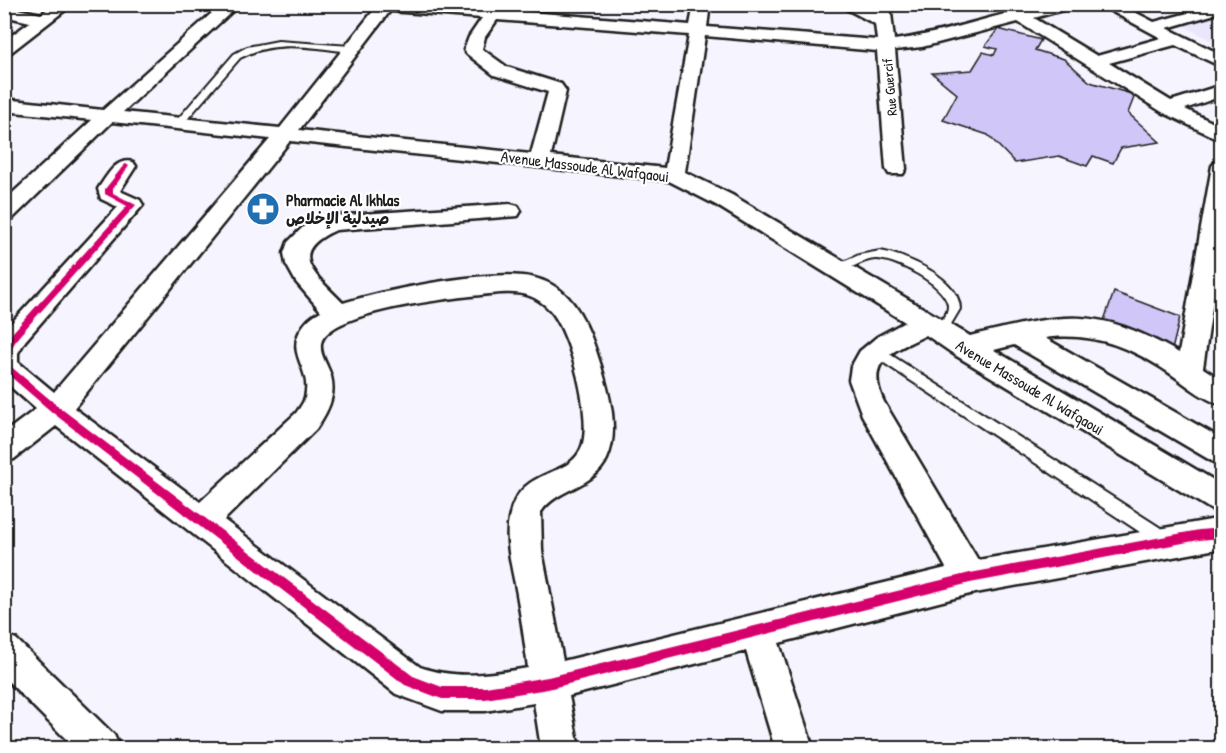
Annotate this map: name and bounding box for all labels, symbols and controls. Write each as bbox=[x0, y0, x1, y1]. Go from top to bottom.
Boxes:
street label: Rue Guercif bbox=[877, 57, 901, 117]
street label: Avenue Massoude Al Wafqaoui bbox=[500, 145, 670, 187]
place label: Pharmacie Al Ikhlas صيدلية الإخلاص bbox=[286, 189, 400, 229]
pharmacy icon: Pharmacie Al Ikhlas صيدلية الإخلاص bbox=[245, 191, 281, 227]
street label: Avenue Massoude Al Wafqaoui bbox=[952, 334, 1108, 440]

